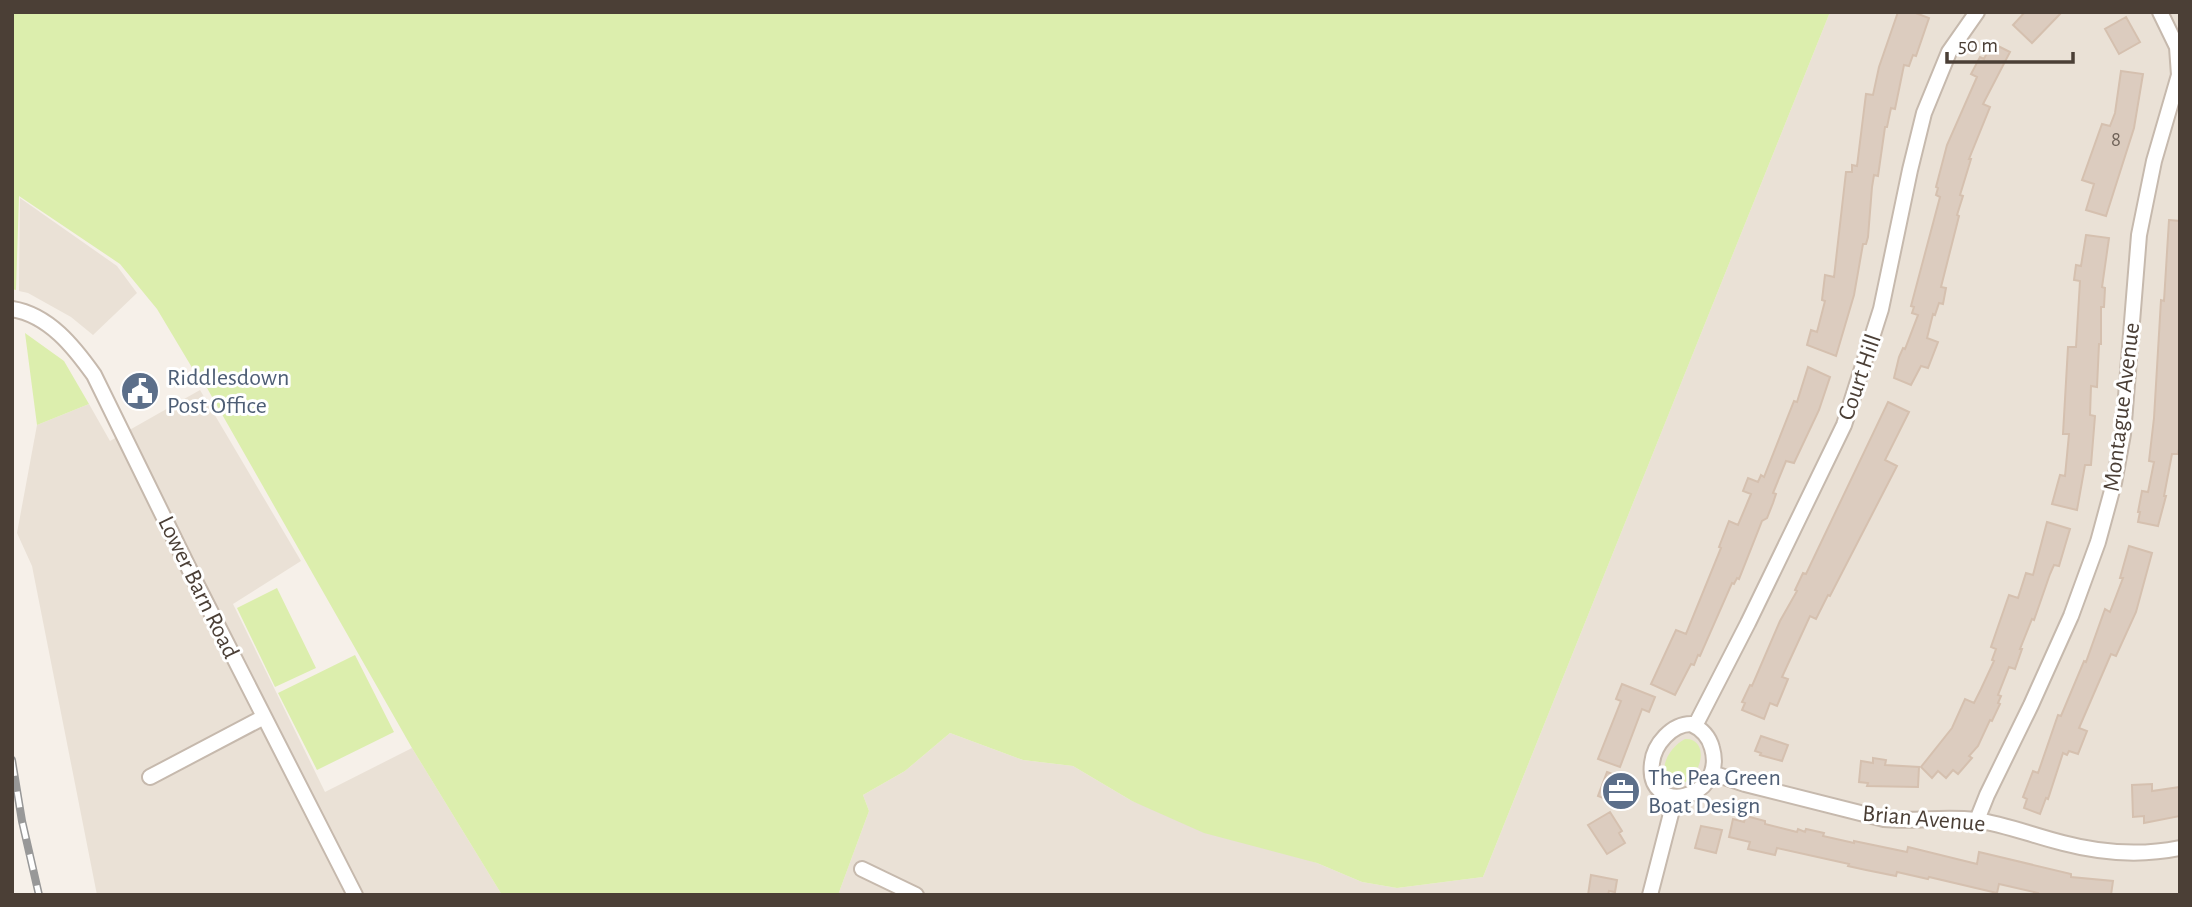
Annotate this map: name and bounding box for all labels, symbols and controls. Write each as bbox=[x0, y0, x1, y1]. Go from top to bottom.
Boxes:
scale bar bbox=[1947, 21, 2073, 65]
text: 50 m bbox=[1958, 35, 1998, 56]
house number: 8 bbox=[2111, 129, 2121, 150]
street label: Montague Avenue bbox=[2100, 321, 2144, 493]
street label: Court Hill bbox=[1834, 331, 1886, 423]
place label: Riddlesdown Post Office bbox=[167, 366, 289, 418]
public building icon: Riddlesdown Post Office bbox=[119, 370, 161, 412]
street label: Lower Barn Road bbox=[153, 512, 243, 662]
place label: The Pea Green Boat Design bbox=[1648, 766, 1781, 818]
office icon: The Pea Green Boat Design bbox=[1600, 770, 1642, 812]
street label: Brian Avenue bbox=[1861, 802, 1986, 836]

